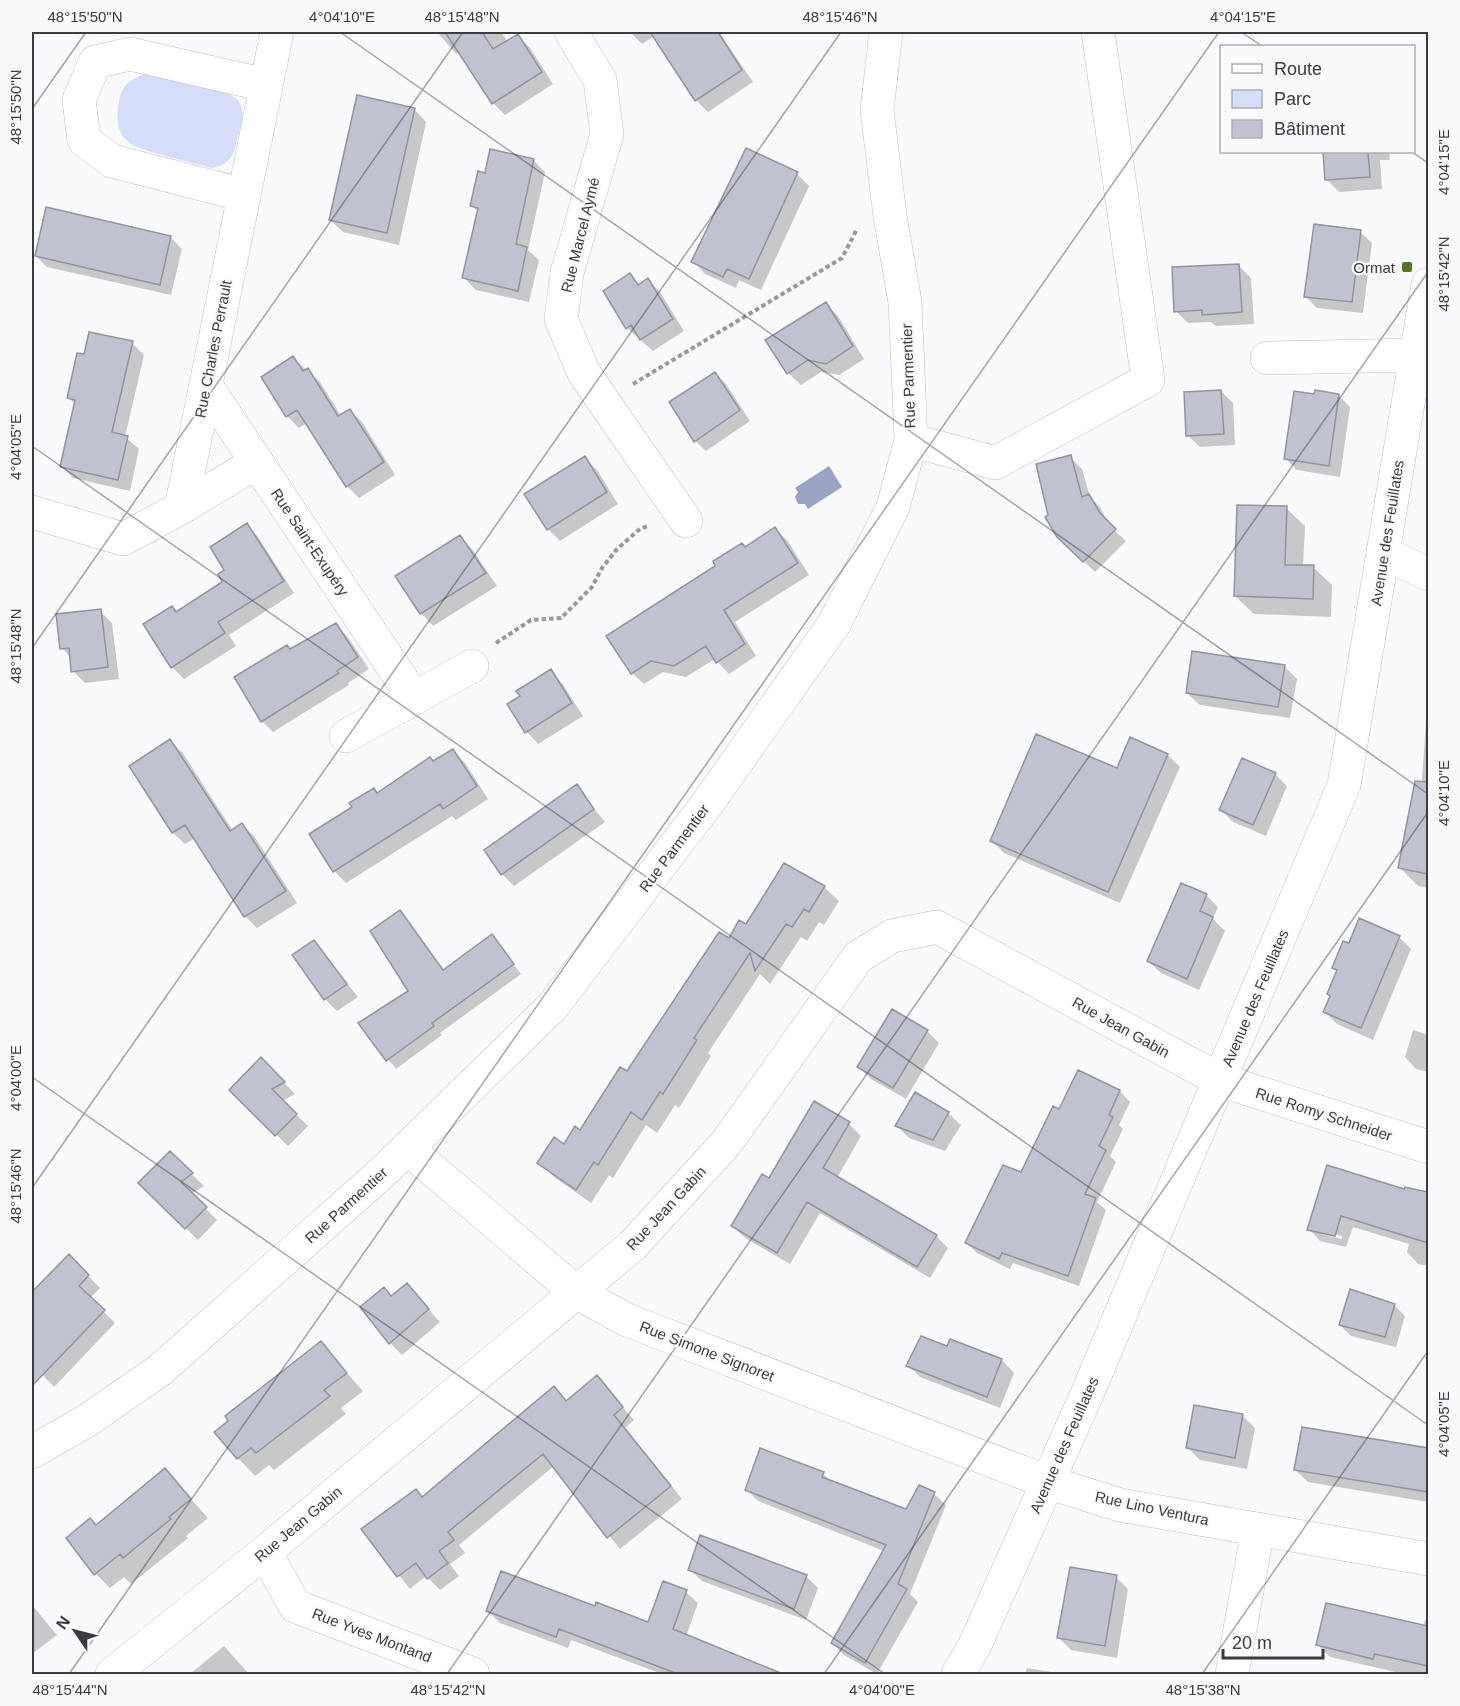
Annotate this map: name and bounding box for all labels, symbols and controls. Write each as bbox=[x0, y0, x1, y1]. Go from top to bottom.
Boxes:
text: 48°15'50"N bbox=[47, 8, 123, 25]
text: 4°04'10"E bbox=[309, 8, 375, 25]
text: 48°15'48"N bbox=[424, 8, 500, 25]
text: 48°15'46"N bbox=[802, 8, 878, 25]
text: 4°04'15"E bbox=[1210, 8, 1276, 25]
legend bbox=[1220, 45, 1415, 153]
text: Route bbox=[1274, 59, 1322, 79]
text: 48°15'50"N bbox=[7, 69, 24, 145]
text: Parc bbox=[1274, 89, 1311, 109]
text: Bâtiment bbox=[1274, 119, 1345, 139]
text: 4°04'15"E bbox=[1435, 129, 1452, 195]
street label: Rue Marcel Aymé bbox=[557, 176, 603, 294]
text: 48°15'42"N bbox=[1435, 236, 1452, 312]
place label: Ormat bbox=[1353, 259, 1396, 276]
marker: Ormat bbox=[1400, 260, 1414, 274]
street label: Rue Charles Perrault bbox=[191, 278, 235, 419]
street label: Rue Parmentier bbox=[898, 323, 918, 429]
text: 4°04'05"E bbox=[7, 414, 24, 480]
street label: Avenue des Feuillates bbox=[1367, 459, 1407, 607]
street label: Rue Saint-Exupéry bbox=[268, 485, 353, 599]
text: 48°15'48"N bbox=[7, 608, 24, 684]
text: 4°04'10"E bbox=[1435, 760, 1452, 826]
street label: Rue Parmentier bbox=[636, 801, 712, 895]
street label: Avenue des Feuillates bbox=[1218, 927, 1292, 1069]
street label: Rue Jean Gabin bbox=[1069, 993, 1173, 1061]
text: 4°04'00"E bbox=[7, 1045, 24, 1111]
street label: Rue Romy Schneider bbox=[1254, 1084, 1394, 1144]
text: 48°15'46"N bbox=[7, 1148, 24, 1224]
street label: Rue Jean Gabin bbox=[623, 1163, 709, 1253]
street label: Rue Parmentier bbox=[301, 1164, 391, 1246]
street label: Rue Simone Signoret bbox=[637, 1318, 777, 1385]
street label: Avenue des Feuillates bbox=[1026, 1374, 1102, 1516]
text: 4°04'05"E bbox=[1435, 1391, 1452, 1457]
street label: Rue Jean Gabin bbox=[251, 1483, 345, 1565]
street label: Rue Lino Ventura bbox=[1094, 1488, 1211, 1529]
north arrow bbox=[45, 1601, 105, 1661]
street label: Rue Yves Montand bbox=[310, 1604, 434, 1666]
text: N bbox=[53, 1613, 73, 1632]
scale bar bbox=[1223, 1622, 1324, 1660]
text: 20 m bbox=[1232, 1633, 1272, 1653]
text: 48°15'44"N bbox=[32, 1681, 108, 1698]
text: 48°15'42"N bbox=[410, 1681, 486, 1698]
text: 4°04'00"E bbox=[849, 1681, 915, 1698]
text: 48°15'38"N bbox=[1165, 1681, 1241, 1698]

